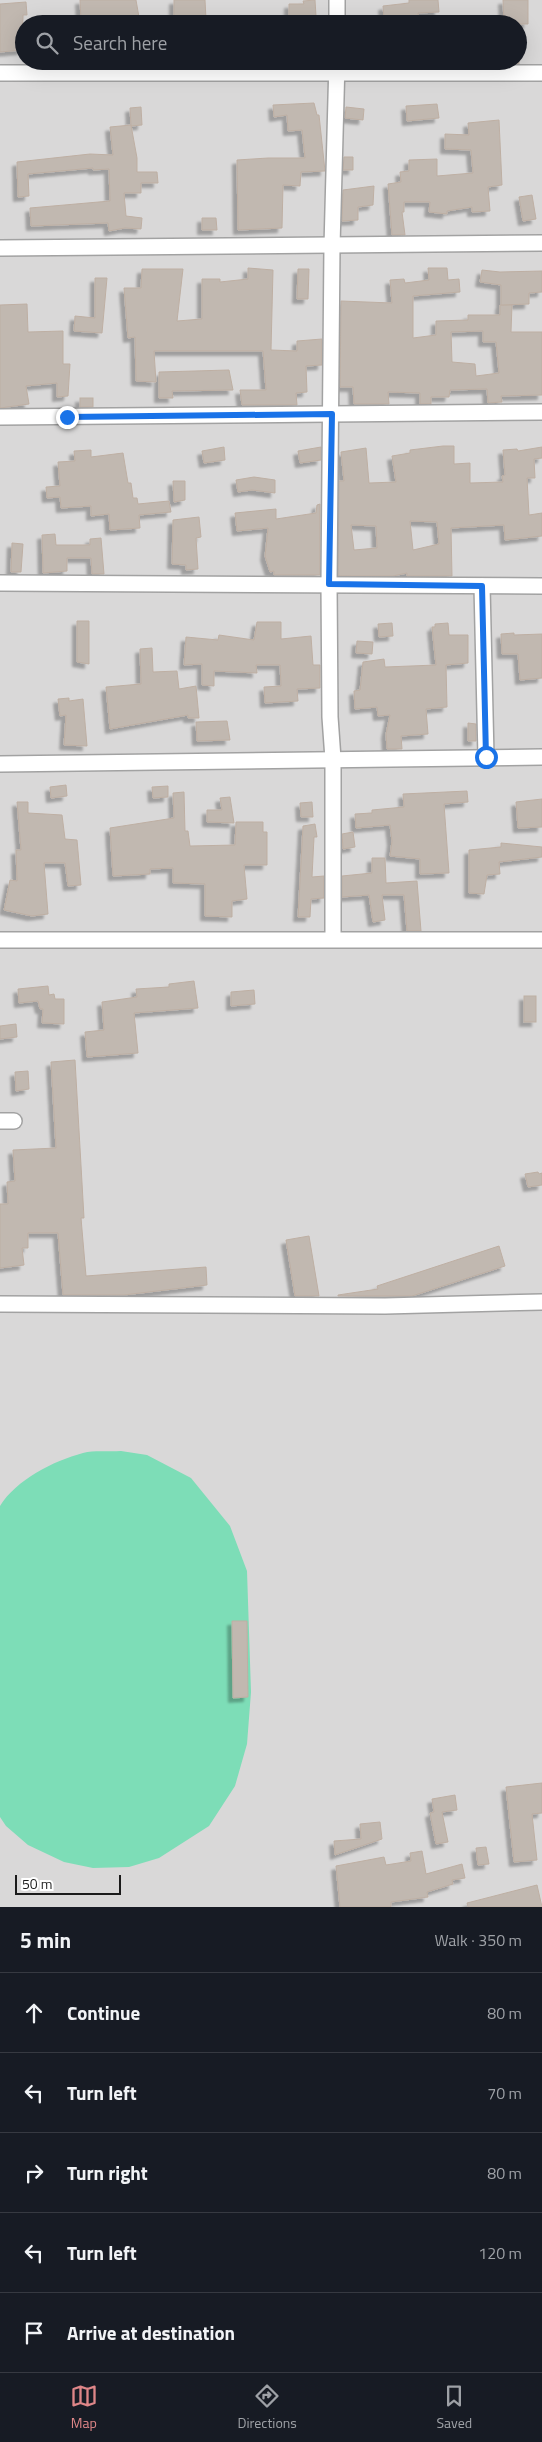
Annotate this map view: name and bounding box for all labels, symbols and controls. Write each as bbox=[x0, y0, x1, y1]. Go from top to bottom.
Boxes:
search box bbox=[15, 15, 527, 70]
text: Search here bbox=[73, 28, 167, 57]
icon: search bbox=[33, 29, 61, 57]
route end bbox=[56, 406, 79, 429]
route start bbox=[475, 746, 498, 769]
scale bar bbox=[15, 1872, 121, 1895]
text: 50 m bbox=[22, 1873, 52, 1894]
text: 5 min bbox=[20, 1924, 71, 1956]
text: Walk · 350 m bbox=[434, 1928, 522, 1952]
text: Continue bbox=[67, 1998, 140, 2027]
icon: ahead bbox=[20, 1999, 48, 2027]
text: 80 m bbox=[487, 2001, 522, 2025]
text: Turn left bbox=[67, 2078, 137, 2107]
icon: left bbox=[20, 2079, 48, 2107]
text: 70 m bbox=[487, 2081, 522, 2105]
text: Turn right bbox=[67, 2158, 148, 2187]
icon: right bbox=[20, 2159, 48, 2187]
text: 80 m bbox=[487, 2161, 522, 2185]
text: Turn left bbox=[67, 2238, 137, 2267]
icon: left bbox=[20, 2239, 48, 2267]
text: 120 m bbox=[478, 2241, 522, 2265]
text: Arrive at destination bbox=[67, 2318, 235, 2347]
icon: arrive bbox=[20, 2319, 48, 2347]
tab: Map bbox=[70, 2382, 98, 2433]
tab: Directions bbox=[237, 2382, 297, 2433]
tab: Saved bbox=[437, 2382, 472, 2433]

